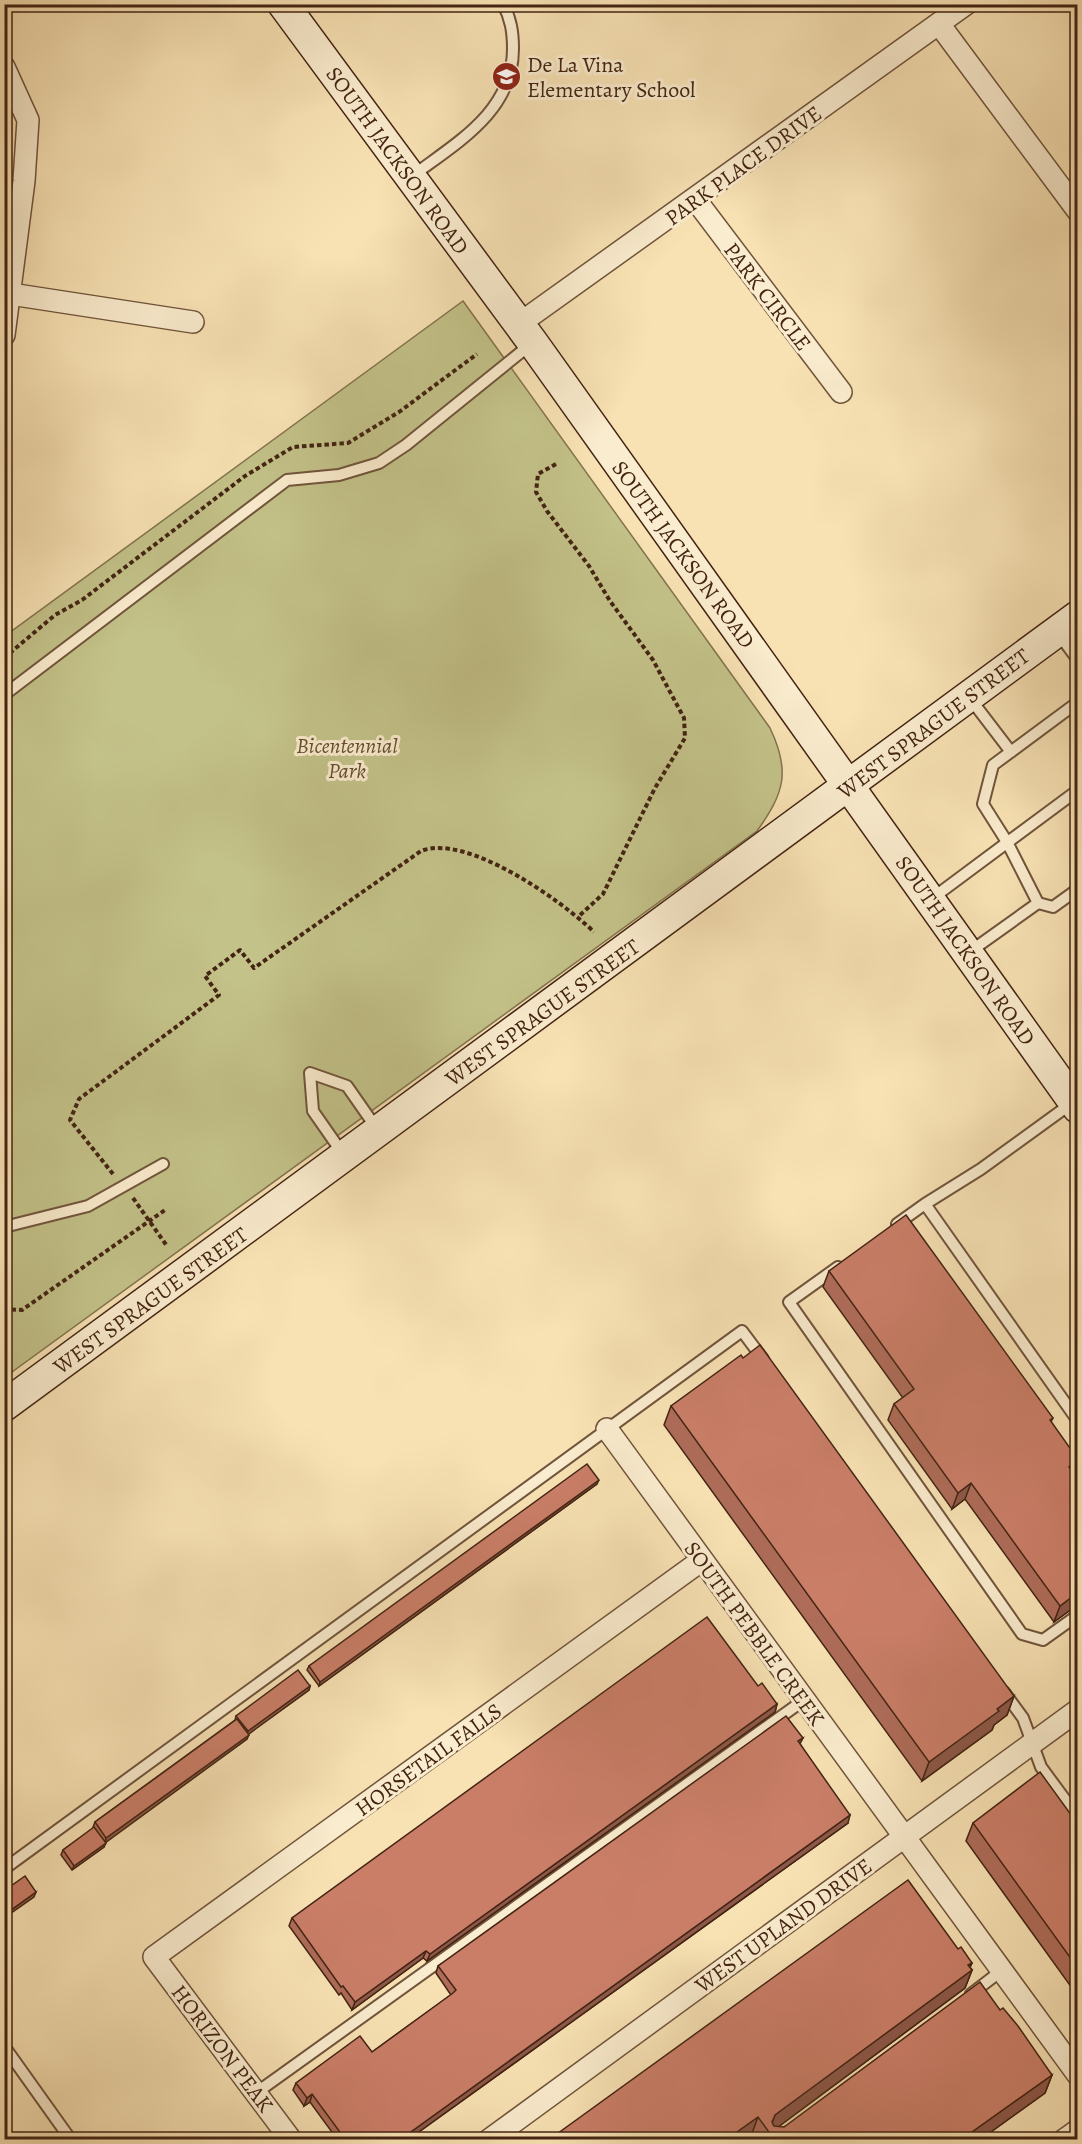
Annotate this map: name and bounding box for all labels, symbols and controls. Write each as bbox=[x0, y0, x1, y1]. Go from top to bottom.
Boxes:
place label: De La Vina Elementary School bbox=[527, 50, 695, 105]
street label: SOUTH JACKSON ROAD bbox=[319, 61, 476, 261]
school or university icon: De La Vina Elementary School bbox=[490, 61, 522, 93]
street label: PARK PLACE DRIVE bbox=[659, 99, 828, 233]
street label: PARK CIRCLE bbox=[717, 236, 818, 357]
street label: SOUTH JACKSON ROAD bbox=[605, 455, 762, 655]
street label: WEST SPRAGUE STREET bbox=[831, 642, 1036, 807]
park label: Bicentennial Park bbox=[296, 731, 398, 786]
street label: SOUTH JACKSON ROAD bbox=[888, 850, 1042, 1052]
street label: WEST SPRAGUE STREET bbox=[438, 932, 646, 1094]
street label: WEST SPRAGUE STREET bbox=[46, 1220, 254, 1382]
street label: SOUTH PEBBLE CREEK bbox=[677, 1535, 831, 1732]
street label: HORSETAIL FALLS bbox=[349, 1696, 508, 1823]
street label: WEST UPLAND DRIVE bbox=[688, 1851, 878, 2001]
street label: HORIZON PEAK bbox=[164, 1979, 280, 2119]

